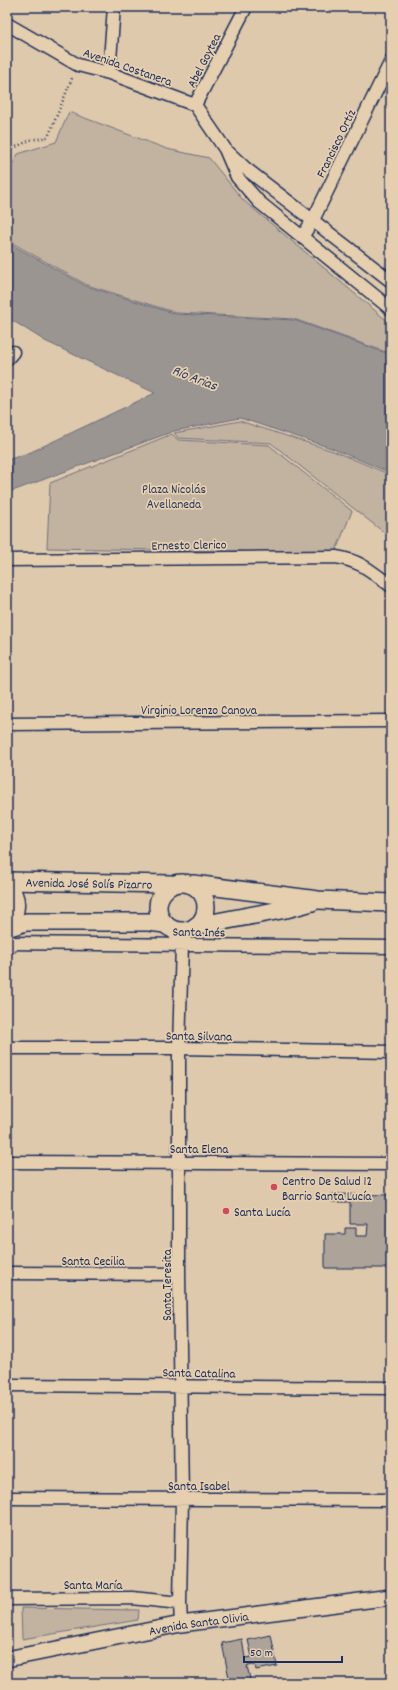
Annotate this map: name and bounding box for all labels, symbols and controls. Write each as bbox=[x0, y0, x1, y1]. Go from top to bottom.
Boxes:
street label: Abel Goytea bbox=[183, 30, 227, 92]
street label: Avenida Costanera bbox=[80, 44, 175, 93]
street label: Francisco Ortíz bbox=[312, 107, 362, 182]
water label: Río Arias bbox=[169, 361, 221, 397]
park label: Plaza Nicolás Avellaneda bbox=[142, 481, 206, 515]
street label: Ernesto Clerico bbox=[151, 536, 227, 557]
street label: Virginio Lorenzo Canova bbox=[141, 702, 258, 721]
street label: Avenida José Solís Pizarro bbox=[25, 874, 153, 896]
street label: Santa Inés bbox=[172, 924, 226, 943]
street label: Santa Silvana bbox=[166, 1027, 233, 1048]
street label: Santa Elena bbox=[170, 1141, 229, 1160]
place label: Centro De Salud 12 Barrio Santa Lucía bbox=[282, 1173, 372, 1207]
marker: Centro De Salud 12 Barrio Santa Lucía bbox=[269, 1182, 279, 1192]
place label: Santa Lucía bbox=[234, 1204, 291, 1223]
marker: Santa Lucía bbox=[221, 1206, 231, 1216]
street label: Santa Teresita bbox=[159, 1248, 178, 1321]
street label: Santa Cecilia bbox=[61, 1253, 125, 1272]
street label: Santa Catalina bbox=[162, 1364, 236, 1385]
street label: Santa Isabel bbox=[168, 1478, 230, 1497]
street label: Santa María bbox=[64, 1577, 123, 1596]
street label: Avenida Santa Olivia bbox=[148, 1608, 251, 1642]
scale bar bbox=[244, 1638, 342, 1664]
text: 50 m bbox=[250, 1645, 273, 1662]

